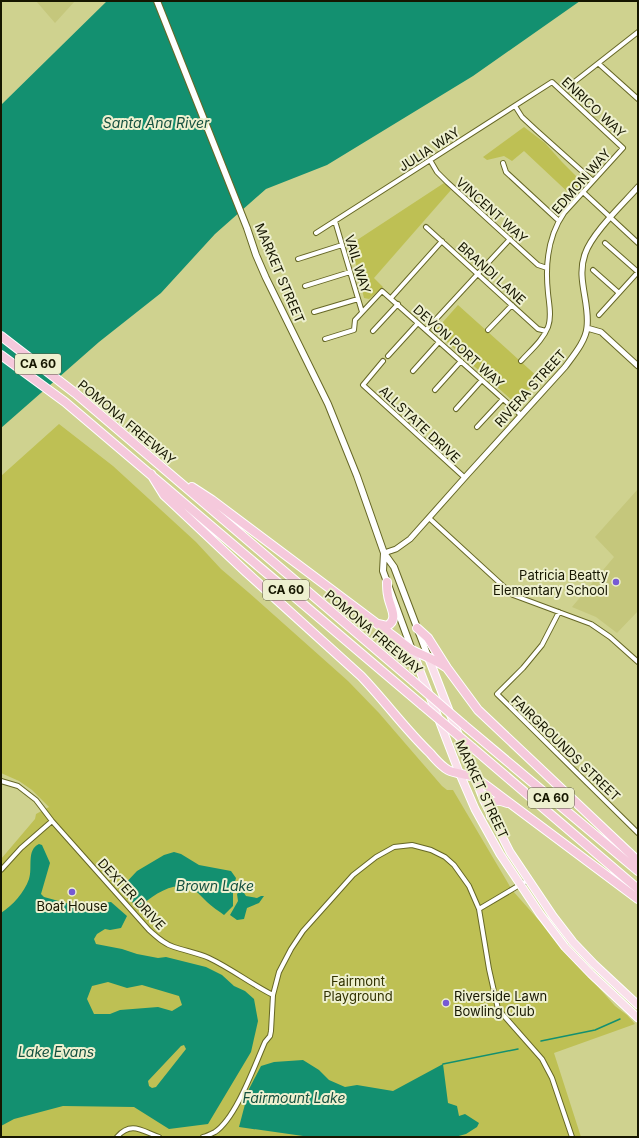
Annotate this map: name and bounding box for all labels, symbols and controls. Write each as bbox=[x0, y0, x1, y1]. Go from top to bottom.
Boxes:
street label: ENRICO WAY bbox=[559, 73, 629, 141]
water label: Santa Ana River bbox=[103, 114, 210, 131]
street label: JULIA WAY bbox=[396, 123, 463, 175]
street label: EDMON WAY bbox=[548, 145, 614, 217]
street label: VINCENT WAY bbox=[453, 174, 531, 246]
street label: MARKET STREET bbox=[252, 221, 308, 325]
street label: VAIL WAY bbox=[342, 233, 375, 295]
street label: BRANDI LANE bbox=[455, 238, 529, 308]
street label: DEVON PORT WAY bbox=[410, 301, 508, 391]
street label: RIVERA STREET bbox=[491, 346, 569, 430]
road number: CA 60 bbox=[15, 354, 61, 374]
street label: POMONA FREEWAY bbox=[75, 376, 179, 468]
street label: ALLSTATE DRIVE bbox=[376, 382, 464, 466]
place label: Patricia Beatty Elementary School bbox=[493, 567, 608, 598]
marker: Patricia Beatty Elementary School bbox=[611, 577, 621, 587]
road number: CA 60 bbox=[263, 580, 309, 600]
street label: POMONA FREEWAY bbox=[322, 586, 426, 678]
street label: FAIRGROUNDS STREET bbox=[508, 692, 624, 804]
street label: MARKET STREET bbox=[452, 737, 512, 841]
road number: CA 60 bbox=[528, 788, 574, 808]
street label: DEXTER DRIVE bbox=[95, 855, 169, 933]
water label: Brown Lake bbox=[176, 877, 254, 894]
marker: Boat House bbox=[67, 887, 77, 897]
place label: Boat House bbox=[36, 898, 108, 914]
park label: Fairmont Playground bbox=[323, 973, 393, 1004]
place label: Riverside Lawn Bowling Club bbox=[454, 988, 547, 1019]
marker: Riverside Lawn Bowling Club bbox=[441, 998, 451, 1008]
water label: Lake Evans bbox=[18, 1043, 94, 1060]
water label: Fairmount Lake bbox=[243, 1089, 345, 1106]

